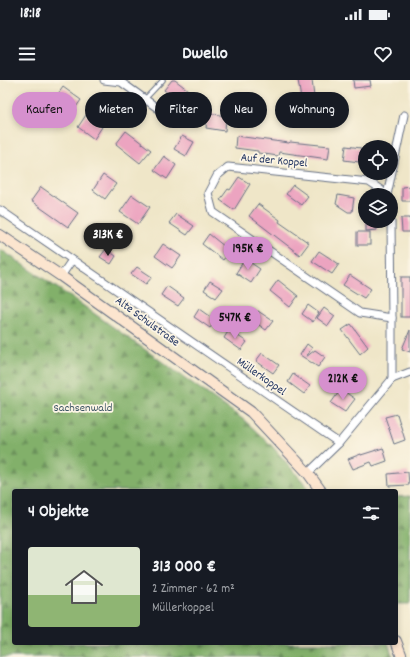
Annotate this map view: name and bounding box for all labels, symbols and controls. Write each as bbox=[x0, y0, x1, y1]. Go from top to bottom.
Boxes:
text: 18:18 bbox=[20, 3, 41, 25]
text: Dwello bbox=[182, 42, 228, 67]
icon: menu bbox=[16, 43, 38, 65]
icon: heart bbox=[372, 43, 394, 65]
chip: Kaufen bbox=[12, 92, 77, 128]
chip: Mieten bbox=[85, 92, 147, 128]
chip: Filter bbox=[155, 92, 212, 128]
chip: Neu bbox=[220, 92, 267, 128]
chip: Wohnung bbox=[275, 92, 349, 128]
map controls bbox=[358, 140, 398, 228]
button: locate bbox=[358, 140, 398, 180]
street label: Auf der Koppel bbox=[240, 150, 308, 172]
button: layers bbox=[358, 188, 398, 228]
pin: 313K € bbox=[75, 223, 141, 257]
text: 313K € bbox=[93, 226, 123, 245]
pin: 195K € bbox=[215, 237, 281, 271]
text: 195K € bbox=[232, 240, 264, 259]
street label: Alte Schulstraße bbox=[111, 293, 183, 351]
pin: 547K € bbox=[202, 306, 268, 340]
text: 547K € bbox=[219, 309, 251, 328]
street label: Müllerkoppel bbox=[233, 354, 289, 400]
pin: 212K € bbox=[310, 367, 376, 401]
text: 212K € bbox=[328, 370, 358, 389]
park label: Sachsenwald bbox=[54, 400, 112, 417]
text: 4 Objekte bbox=[28, 501, 89, 525]
icon: filters bbox=[360, 502, 382, 524]
text: 313 000 € bbox=[152, 556, 216, 580]
icon: home bbox=[60, 563, 108, 611]
text: 2 Zimmer · 62 m² bbox=[152, 580, 235, 599]
text: Müllerkoppel bbox=[152, 599, 214, 618]

